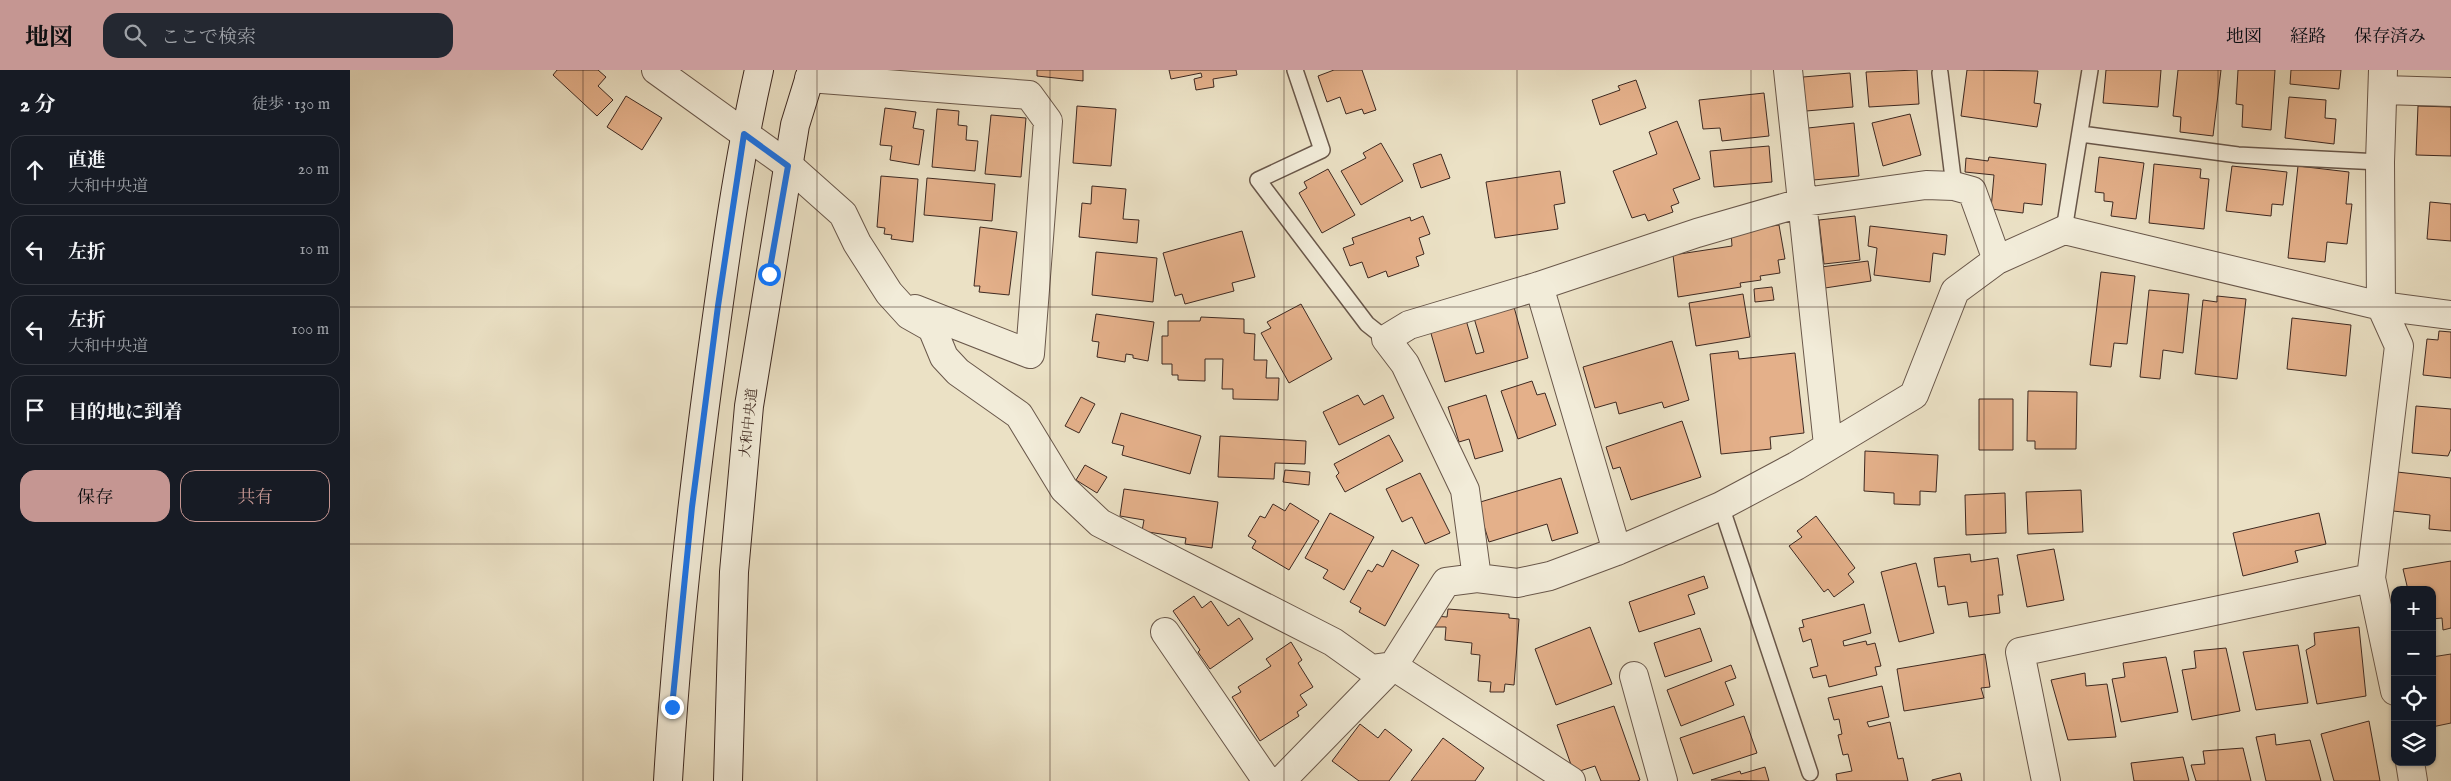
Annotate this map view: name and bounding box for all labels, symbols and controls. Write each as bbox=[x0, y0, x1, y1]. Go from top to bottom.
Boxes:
search box bbox=[103, 13, 453, 58]
icon: search bbox=[121, 21, 149, 49]
text: 地図 bbox=[25, 23, 73, 54]
text: ここで検索 bbox=[161, 26, 256, 50]
text: 地図 bbox=[2226, 26, 2262, 49]
text: 経路 bbox=[2290, 26, 2326, 49]
text: 保存済み bbox=[2354, 26, 2426, 49]
text: 2 分 bbox=[20, 92, 55, 119]
text: 徒歩 · 130 m bbox=[252, 95, 330, 115]
text: 直進 bbox=[68, 149, 106, 173]
icon: ahead bbox=[21, 156, 49, 184]
text: 20 m bbox=[298, 160, 329, 180]
text: 大和中央道 bbox=[68, 177, 148, 197]
icon: left bbox=[21, 236, 49, 264]
text: 10 m bbox=[299, 240, 329, 260]
text: 左折 bbox=[68, 241, 106, 265]
route start bbox=[758, 263, 781, 286]
text: 左折 bbox=[68, 309, 106, 333]
icon: left bbox=[21, 316, 49, 344]
text: 100 m bbox=[292, 320, 329, 340]
text: 大和中央道 bbox=[68, 337, 148, 357]
street label: 大和中央道 bbox=[736, 387, 762, 459]
icon: arrive bbox=[21, 396, 49, 424]
text: 目的地に到着 bbox=[68, 401, 182, 425]
button: 保存 bbox=[20, 470, 170, 522]
button: 共有 bbox=[180, 470, 330, 522]
map controls bbox=[2391, 586, 2436, 766]
button: + bbox=[2391, 586, 2436, 631]
button: − bbox=[2391, 631, 2436, 676]
button: locate bbox=[2391, 676, 2436, 721]
route end bbox=[661, 696, 684, 719]
button: layers bbox=[2391, 721, 2436, 766]

